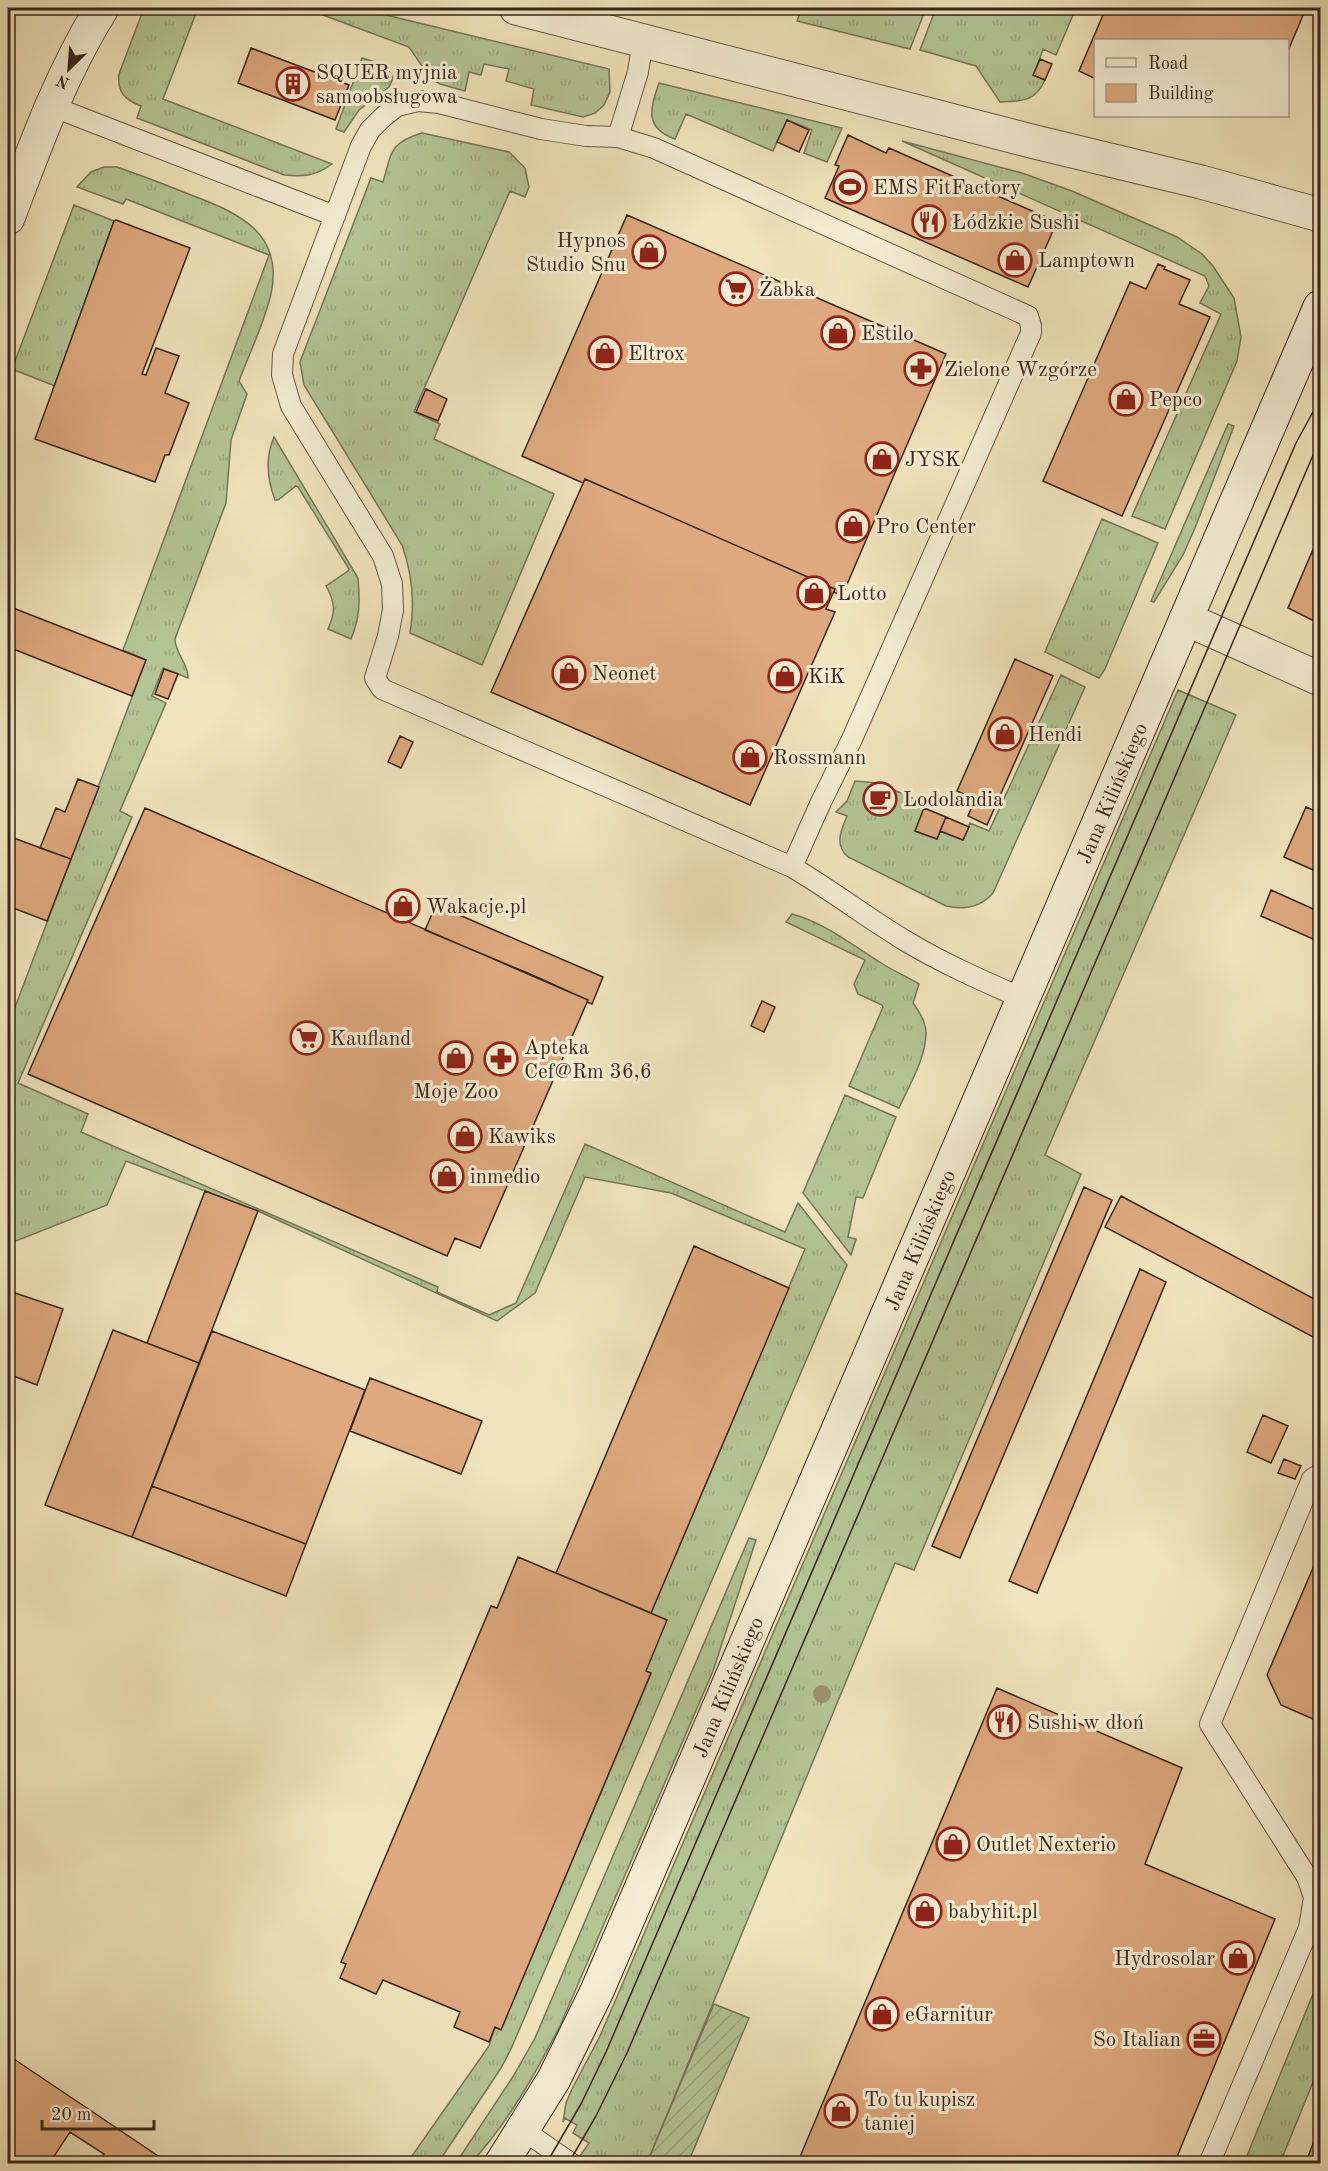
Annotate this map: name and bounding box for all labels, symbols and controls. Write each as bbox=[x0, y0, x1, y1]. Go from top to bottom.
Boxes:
north arrow bbox=[39, 39, 99, 99]
legend bbox=[1094, 39, 1289, 117]
text: Road bbox=[1148, 55, 1188, 73]
place label: SQUER myjnia samoobsługowa bbox=[316, 63, 457, 108]
building icon: SQUER myjnia samoobsługowa bbox=[275, 66, 311, 102]
text: N bbox=[54, 71, 72, 91]
text: Building bbox=[1148, 85, 1214, 103]
sports icon: EMS FitFactory bbox=[832, 169, 868, 205]
place label: EMS FitFactory bbox=[873, 178, 1021, 199]
restaurant icon: Łódzkie Sushi bbox=[911, 204, 947, 240]
place label: Łódzkie Sushi bbox=[952, 213, 1080, 234]
place label: Hypnos Studio Snu bbox=[526, 231, 626, 276]
shop icon: Hypnos Studio Snu bbox=[631, 234, 667, 270]
shop icon: Lamptown bbox=[997, 242, 1033, 278]
place label: Lamptown bbox=[1038, 251, 1135, 272]
supermarket icon: Żabka bbox=[718, 271, 754, 307]
place label: Żabka bbox=[759, 276, 815, 301]
shop icon: Estilo bbox=[820, 315, 856, 351]
place label: Estilo bbox=[861, 324, 914, 345]
shop icon: Eltrox bbox=[587, 335, 623, 371]
place label: Eltrox bbox=[628, 344, 685, 365]
pharmacy icon: Zielone Wzgórze bbox=[903, 351, 939, 387]
place label: Zielone Wzgórze bbox=[944, 360, 1097, 381]
shop icon: Pepco bbox=[1108, 381, 1144, 417]
place label: Pepco bbox=[1149, 390, 1202, 411]
shop icon: JYSK bbox=[864, 441, 900, 477]
place label: JYSK bbox=[905, 450, 961, 471]
shop icon: Pro Center bbox=[835, 508, 871, 544]
place label: Pro Center bbox=[876, 517, 976, 538]
shop icon: Lotto bbox=[796, 575, 832, 611]
place label: Lotto bbox=[837, 584, 887, 605]
shop icon: Neonet bbox=[551, 655, 587, 691]
shop icon: KiK bbox=[767, 658, 803, 694]
place label: Neonet bbox=[592, 664, 657, 685]
place label: KiK bbox=[808, 667, 845, 688]
shop icon: Hendi bbox=[987, 716, 1023, 752]
street label: Jana Kilińskiego bbox=[1074, 720, 1152, 867]
place label: Hendi bbox=[1028, 725, 1082, 746]
shop icon: Rossmann bbox=[732, 739, 768, 775]
place label: Rossmann bbox=[773, 748, 866, 769]
cafe icon: Lodolandia bbox=[862, 781, 898, 817]
place label: Lodolandia bbox=[903, 790, 1003, 811]
shop icon: Wakacje.pl bbox=[385, 888, 421, 924]
place label: Wakacje.pl bbox=[426, 897, 527, 918]
supermarket icon: Kaufland bbox=[289, 1020, 325, 1056]
place label: Kaufland bbox=[330, 1029, 411, 1050]
place label: Apteka Cef@Rm 36,6 bbox=[524, 1038, 652, 1083]
shop icon: Moje Zoo bbox=[438, 1040, 474, 1076]
pharmacy icon: Apteka Cef@Rm 36,6 bbox=[483, 1041, 519, 1077]
place label: Moje Zoo bbox=[414, 1082, 498, 1103]
shop icon: Kawiks bbox=[447, 1118, 483, 1154]
place label: Kawiks bbox=[488, 1127, 556, 1148]
shop icon: inmedio bbox=[429, 1158, 465, 1194]
place label: inmedio bbox=[470, 1167, 540, 1188]
street label: Jana Kilińskiego bbox=[882, 1167, 960, 1314]
street label: Jana Kilińskiego bbox=[690, 1614, 768, 1761]
restaurant icon: Sushi w dłoń bbox=[986, 1704, 1022, 1740]
place label: Sushi w dłoń bbox=[1027, 1713, 1144, 1734]
shop icon: Outlet Nexterio bbox=[935, 1826, 971, 1862]
place label: Outlet Nexterio bbox=[976, 1835, 1116, 1856]
shop icon: babyhit.pl bbox=[907, 1893, 943, 1929]
place label: babyhit.pl bbox=[948, 1902, 1038, 1923]
shop icon: Hydrosolar bbox=[1220, 1940, 1256, 1976]
place label: Hydrosolar bbox=[1114, 1949, 1215, 1970]
shop icon: eGarnitur bbox=[864, 1996, 900, 2032]
place label: eGarnitur bbox=[905, 2005, 993, 2026]
office icon: So Italian bbox=[1186, 2021, 1222, 2057]
place label: So Italian bbox=[1093, 2030, 1181, 2051]
place label: To tu kupisz taniej bbox=[864, 2090, 975, 2135]
scale bar bbox=[42, 2093, 154, 2131]
shop icon: To tu kupisz taniej bbox=[823, 2093, 859, 2129]
text: 20 m bbox=[51, 2106, 91, 2124]

